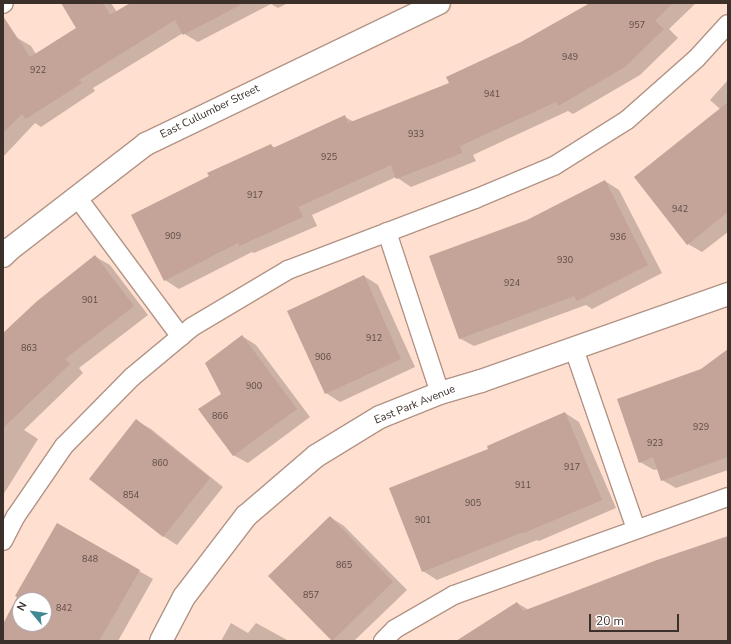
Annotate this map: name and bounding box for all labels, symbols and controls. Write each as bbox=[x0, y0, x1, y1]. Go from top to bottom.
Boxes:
house number: 957 bbox=[629, 20, 645, 30]
house number: 949 bbox=[562, 52, 578, 62]
house number: 922 bbox=[30, 65, 46, 75]
street label: East Cullumber Street bbox=[158, 82, 262, 142]
house number: 941 bbox=[484, 89, 500, 99]
house number: 933 bbox=[408, 129, 424, 139]
house number: 925 bbox=[321, 152, 337, 162]
house number: 917 bbox=[247, 190, 263, 200]
house number: 942 bbox=[672, 204, 688, 214]
house number: 909 bbox=[165, 231, 181, 241]
house number: 936 bbox=[610, 232, 626, 242]
house number: 930 bbox=[557, 255, 573, 265]
house number: 924 bbox=[504, 278, 520, 288]
house number: 901 bbox=[82, 295, 98, 305]
house number: 912 bbox=[366, 333, 382, 343]
house number: 863 bbox=[21, 343, 37, 353]
house number: 906 bbox=[315, 352, 331, 362]
house number: 900 bbox=[246, 381, 262, 391]
street label: East Park Avenue bbox=[373, 383, 457, 427]
house number: 866 bbox=[212, 411, 228, 421]
house number: 929 bbox=[693, 422, 709, 432]
house number: 923 bbox=[647, 438, 663, 448]
house number: 860 bbox=[152, 458, 168, 468]
house number: 917 bbox=[564, 462, 580, 472]
house number: 911 bbox=[515, 480, 531, 490]
house number: 854 bbox=[123, 490, 139, 500]
house number: 905 bbox=[465, 498, 481, 508]
house number: 901 bbox=[415, 515, 431, 525]
house number: 848 bbox=[82, 554, 98, 564]
house number: 865 bbox=[336, 560, 352, 570]
house number: 857 bbox=[303, 590, 319, 600]
north arrow bbox=[12, 592, 52, 632]
text: N bbox=[13, 599, 30, 614]
house number: 842 bbox=[56, 603, 72, 613]
scale bar bbox=[591, 606, 681, 632]
text: 20 m bbox=[596, 613, 624, 629]

